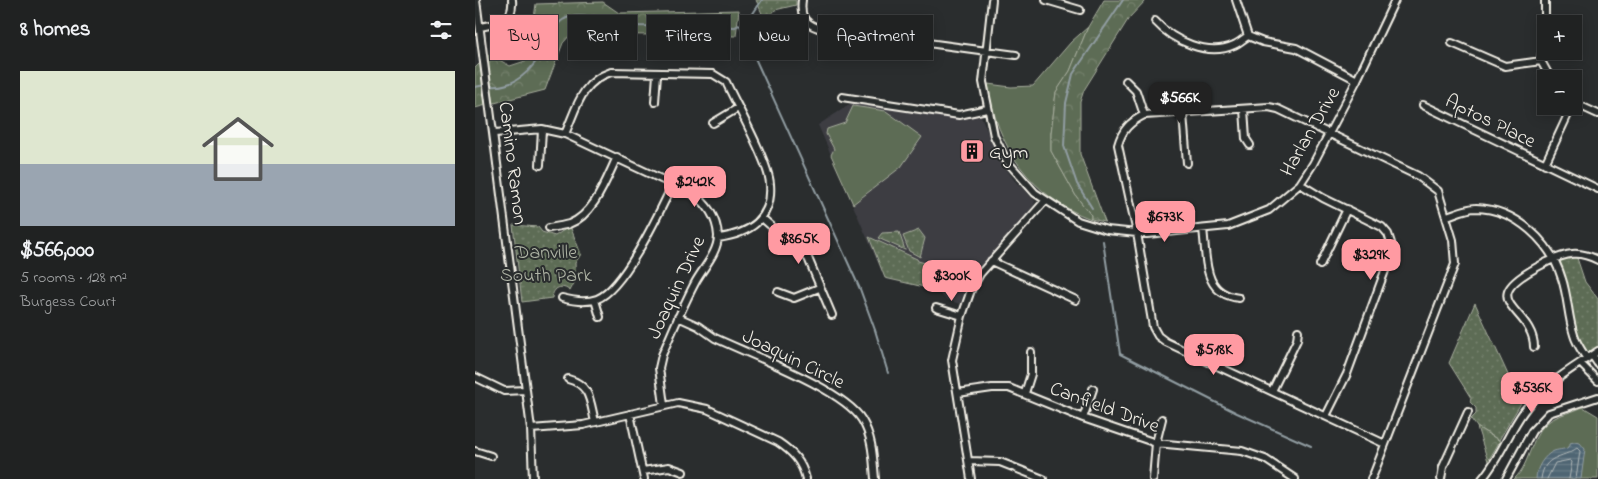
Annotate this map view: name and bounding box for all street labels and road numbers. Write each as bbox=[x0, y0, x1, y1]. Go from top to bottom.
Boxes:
street label: Harlan Drive bbox=[1274, 82, 1349, 183]
street label: Aptos Place bbox=[1440, 88, 1540, 157]
street label: Camino Ramon bbox=[490, 100, 533, 227]
street label: Joaquin Drive bbox=[641, 232, 714, 344]
street label: Joaquin Circle bbox=[737, 323, 849, 398]
street label: Canfield Drive bbox=[1045, 375, 1163, 442]

